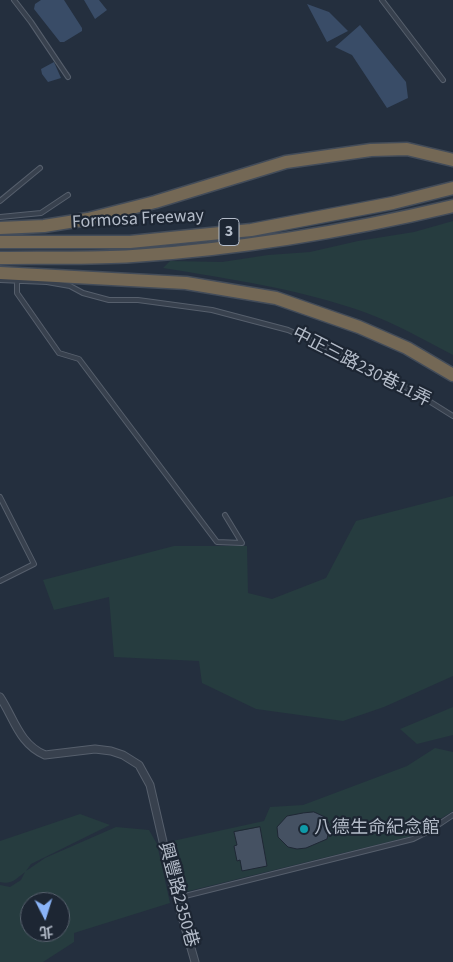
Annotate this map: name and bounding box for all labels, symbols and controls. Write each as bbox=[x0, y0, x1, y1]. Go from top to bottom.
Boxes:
street label: Formosa Freeway bbox=[71, 206, 205, 234]
road number: 3 bbox=[219, 218, 239, 246]
street label: 中正三路230巷11弄 bbox=[288, 324, 434, 412]
place label: 八德生命紀念館 bbox=[314, 818, 440, 840]
marker: 八德生命紀念館 bbox=[298, 823, 310, 835]
street label: 興豐路2350巷 bbox=[153, 840, 201, 950]
north arrow bbox=[20, 892, 70, 942]
text: 北 bbox=[38, 920, 54, 942]

